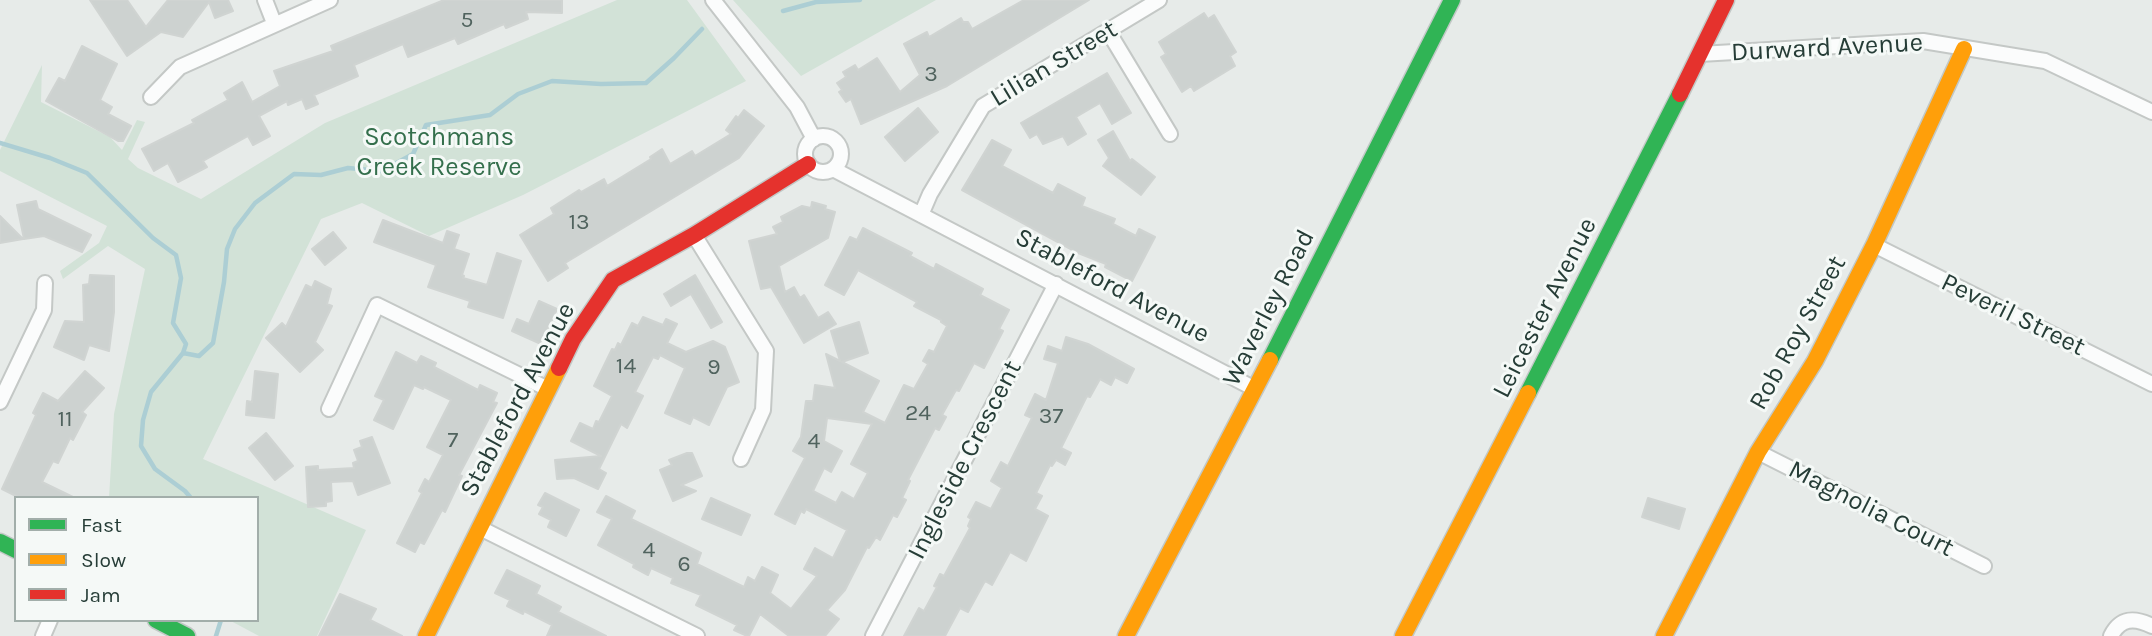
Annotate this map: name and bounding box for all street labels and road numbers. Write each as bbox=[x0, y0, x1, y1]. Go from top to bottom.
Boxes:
street label: Lilian Street bbox=[985, 14, 1123, 114]
street label: Durward Avenue bbox=[1730, 27, 1924, 69]
street label: Leicester Avenue bbox=[1486, 213, 1604, 403]
street label: Stableford Avenue bbox=[1010, 222, 1214, 350]
street label: Waverley Road bbox=[1216, 225, 1322, 391]
street label: Rob Roy Street bbox=[1743, 250, 1853, 416]
street label: Peveril Street bbox=[1936, 267, 2090, 363]
street label: Stableford Avenue bbox=[454, 298, 582, 502]
street label: Ingleside Crescent bbox=[901, 355, 1029, 565]
street label: Magnolia Court bbox=[1783, 454, 1959, 564]

